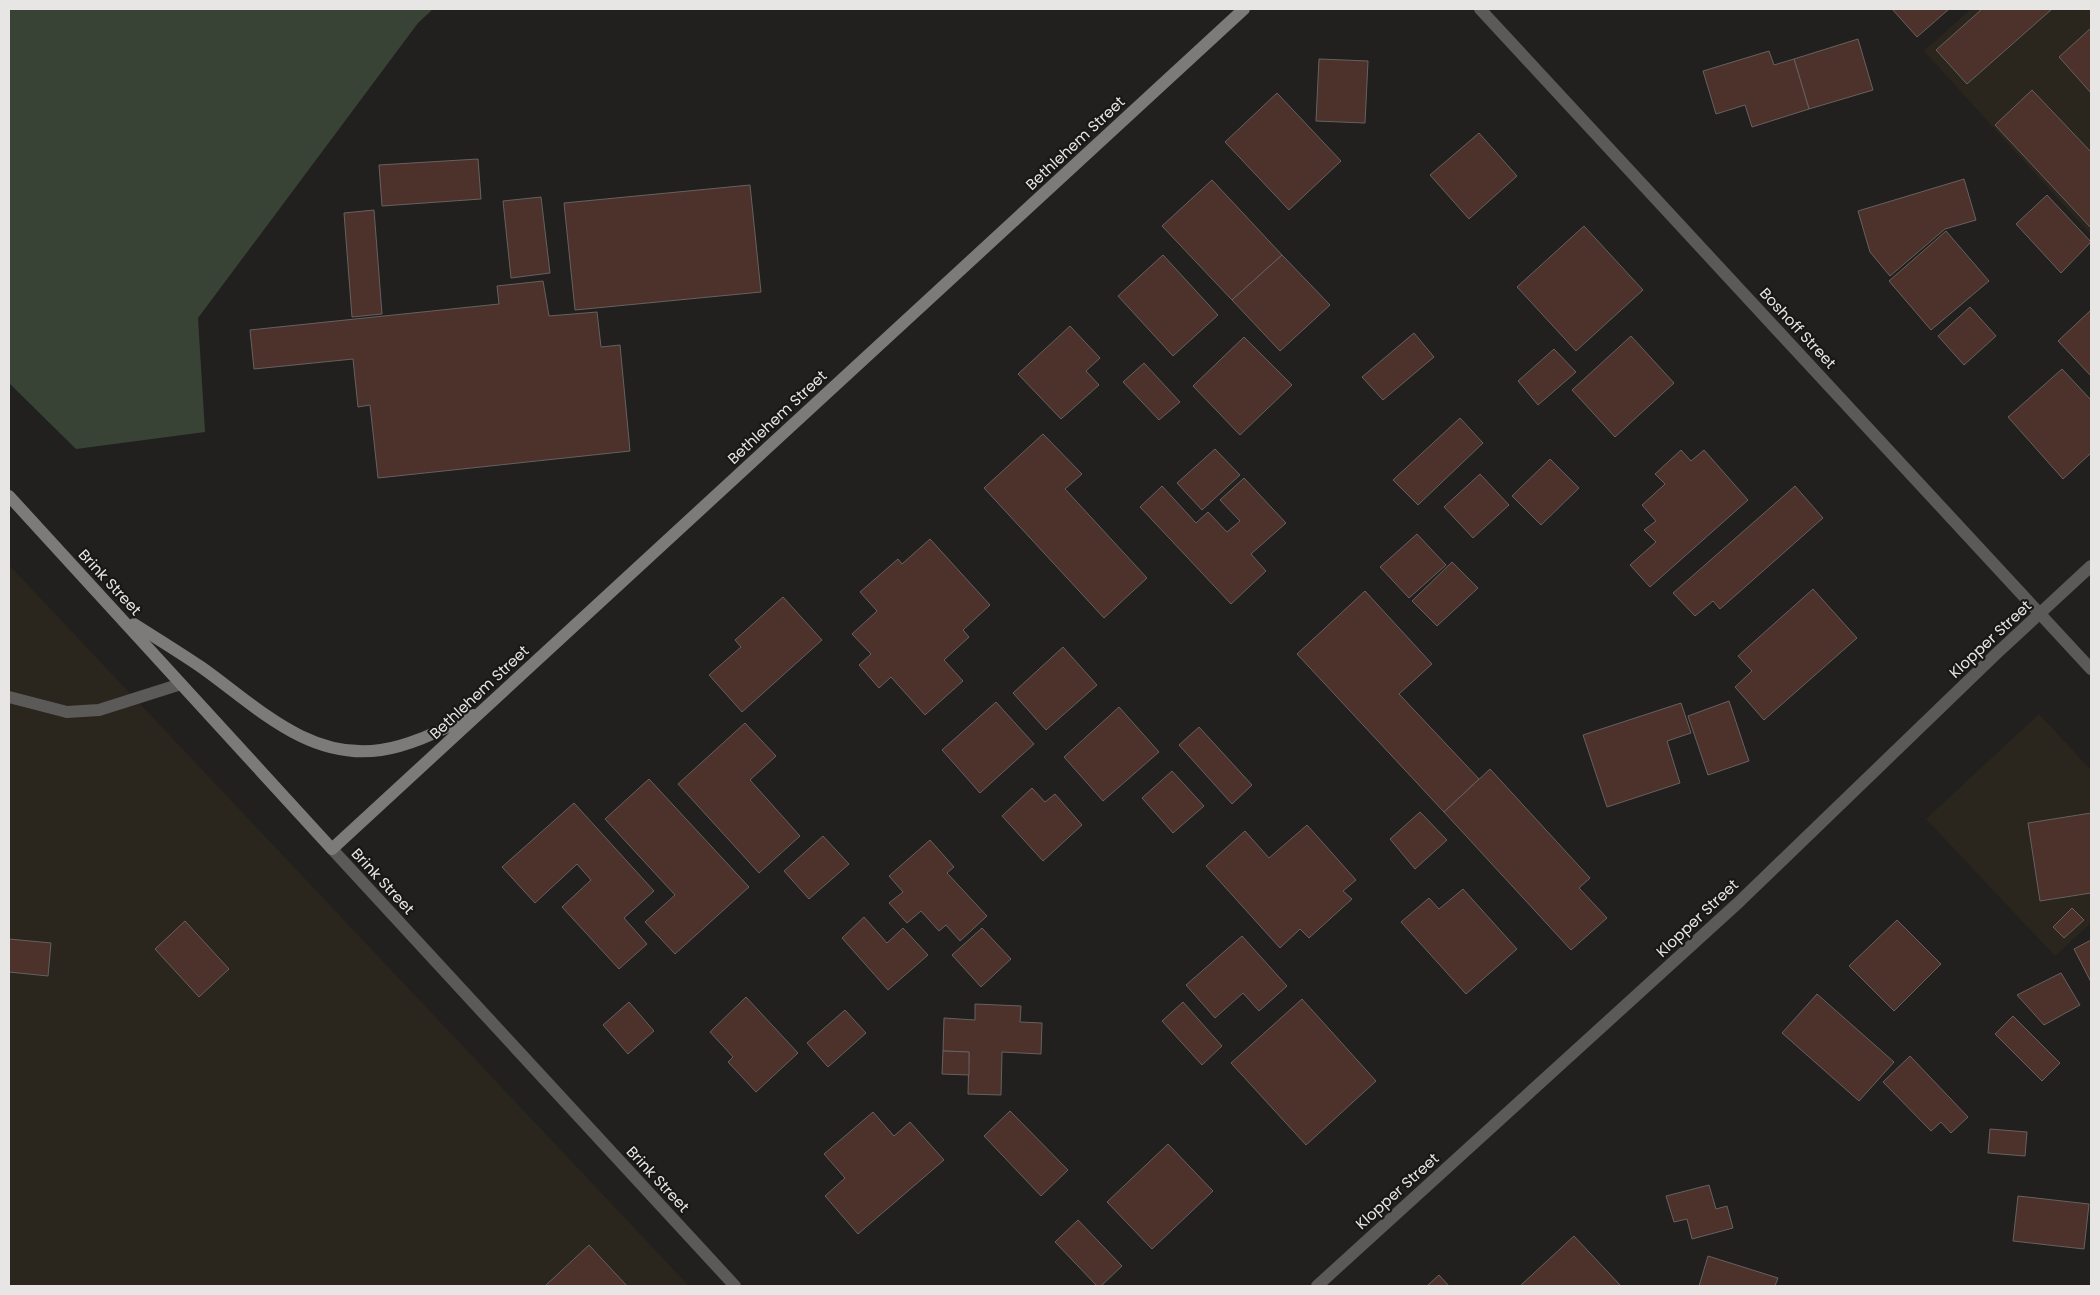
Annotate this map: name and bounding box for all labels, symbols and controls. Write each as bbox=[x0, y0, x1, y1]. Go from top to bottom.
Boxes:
street label: Bethlehem Street bbox=[1021, 91, 1129, 195]
street label: Boshoff Street bbox=[1755, 283, 1841, 373]
street label: Bethlehem Street bbox=[723, 365, 831, 469]
street label: Brink Street bbox=[74, 544, 146, 620]
street label: Klopper Street bbox=[1944, 595, 2036, 683]
street label: Bethlehem Street bbox=[425, 640, 533, 744]
street label: Brink Street bbox=[347, 843, 419, 919]
street label: Klopper Street bbox=[1651, 874, 1743, 962]
street label: Brink Street bbox=[622, 1141, 694, 1217]
street label: Klopper Street bbox=[1351, 1148, 1443, 1234]

